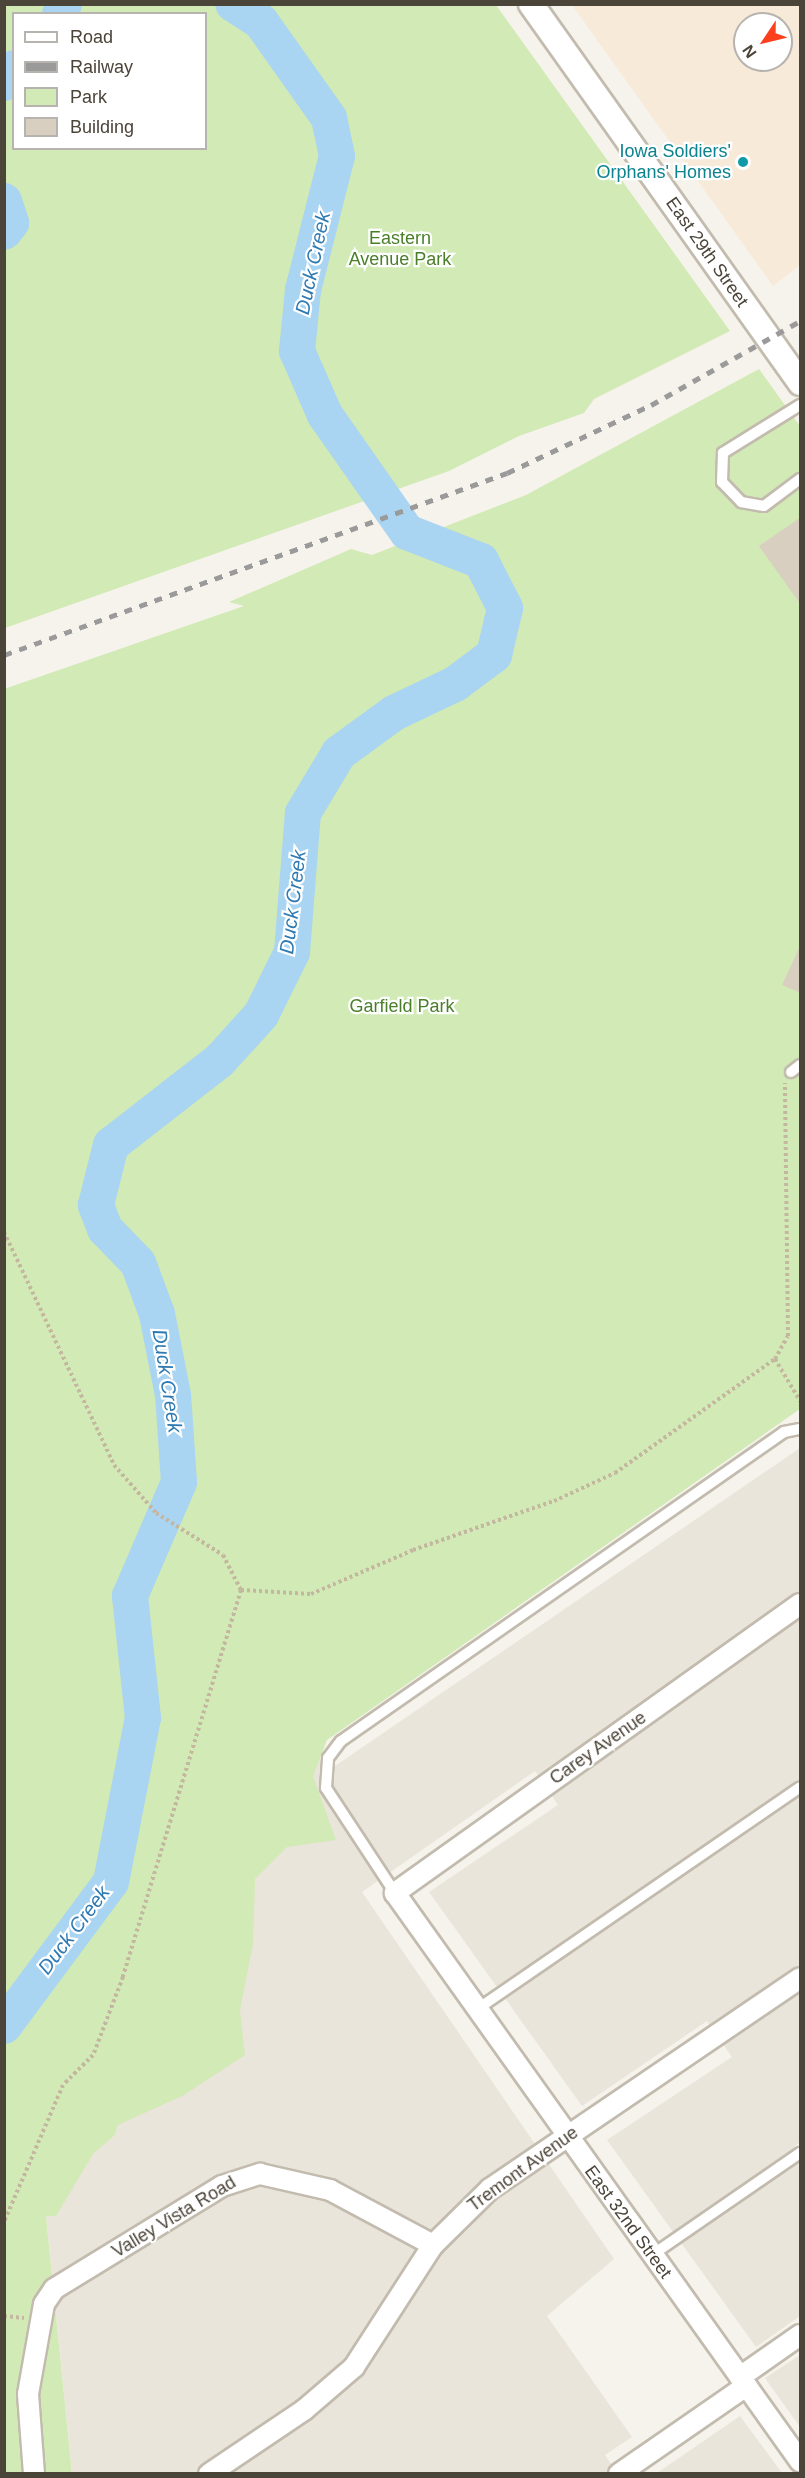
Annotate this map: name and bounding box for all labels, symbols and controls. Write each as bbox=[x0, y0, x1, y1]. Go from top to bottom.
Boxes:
legend bbox=[12, 12, 207, 150]
north arrow bbox=[733, 12, 793, 72]
text: Road bbox=[70, 27, 113, 47]
text: N bbox=[739, 42, 760, 61]
text: Railway bbox=[70, 57, 133, 77]
text: Park bbox=[70, 87, 107, 107]
text: Building bbox=[70, 117, 134, 137]
place label: Iowa Soldiers' Orphans' Homes bbox=[597, 141, 731, 184]
marker: Iowa Soldiers' Orphans' Homes bbox=[736, 155, 750, 169]
street label: East 29th Street bbox=[661, 193, 753, 311]
water label: Duck Creek bbox=[290, 209, 336, 317]
park label: Eastern Avenue Park bbox=[349, 228, 451, 270]
water label: Duck Creek bbox=[275, 849, 311, 955]
park label: Garfield Park bbox=[349, 995, 455, 1017]
water label: Duck Creek bbox=[147, 1328, 187, 1434]
street label: Carey Avenue bbox=[545, 1707, 651, 1789]
water label: Duck Creek bbox=[33, 1881, 115, 1979]
street label: Tremont Avenue bbox=[463, 2121, 583, 2217]
street label: East 32nd Street bbox=[580, 2161, 676, 2283]
street label: Valley Vista Road bbox=[108, 2172, 240, 2262]

